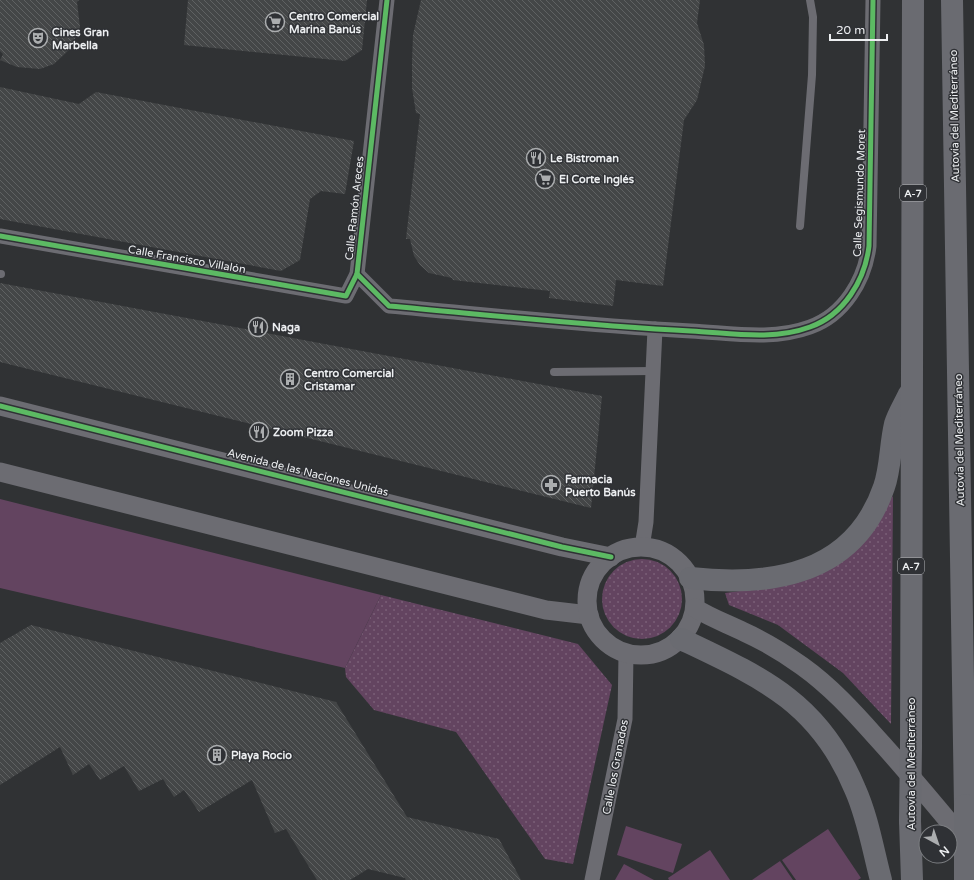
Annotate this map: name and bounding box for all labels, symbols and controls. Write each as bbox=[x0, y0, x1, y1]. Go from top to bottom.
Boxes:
place label: Centro Comercial Marina Banús bbox=[289, 10, 379, 36]
supermarket icon: Centro Comercial Marina Banús bbox=[264, 11, 286, 33]
scale bar bbox=[830, 16, 887, 42]
text: 20 m bbox=[836, 23, 865, 37]
place label: Cines Gran Marbella bbox=[52, 26, 109, 52]
theatre icon: Cines Gran Marbella bbox=[27, 27, 49, 49]
street label: Autovía del Mediterráneo bbox=[947, 49, 962, 183]
street label: Calle Segismundo Moret bbox=[851, 129, 868, 257]
restaurant icon: Le Bistroman bbox=[525, 147, 547, 169]
place label: Le Bistroman bbox=[550, 152, 619, 165]
street label: Calle Ramón Areces bbox=[343, 155, 366, 261]
supermarket icon: El Corte Inglés bbox=[534, 168, 556, 190]
place label: El Corte Inglés bbox=[559, 173, 635, 187]
road number: A-7 bbox=[900, 185, 926, 201]
street label: Calle Francisco Villalón bbox=[127, 243, 247, 276]
restaurant icon: Naga bbox=[247, 316, 269, 338]
place label: Naga bbox=[272, 321, 300, 335]
place label: Centro Comercial Cristamar bbox=[304, 367, 394, 393]
building icon: Centro Comercial Cristamar bbox=[279, 368, 301, 390]
street label: Autovía del Mediterráneo bbox=[952, 373, 967, 507]
restaurant icon: Zoom Pizza bbox=[248, 421, 270, 443]
place label: Zoom Pizza bbox=[273, 426, 334, 439]
street label: Avenida de las Naciones Unidas bbox=[226, 446, 390, 499]
place label: Farmacia Puerto Banús bbox=[565, 473, 636, 499]
pharmacy icon: Farmacia Puerto Banús bbox=[540, 474, 562, 496]
road number: A-7 bbox=[898, 558, 924, 574]
street label: Autovía del Mediterráneo bbox=[905, 697, 918, 830]
street label: Calle los Granados bbox=[600, 718, 631, 816]
building icon: Playa Rocio bbox=[206, 744, 228, 766]
place label: Playa Rocio bbox=[231, 749, 292, 763]
north arrow bbox=[918, 824, 958, 864]
text: N bbox=[937, 843, 952, 859]

